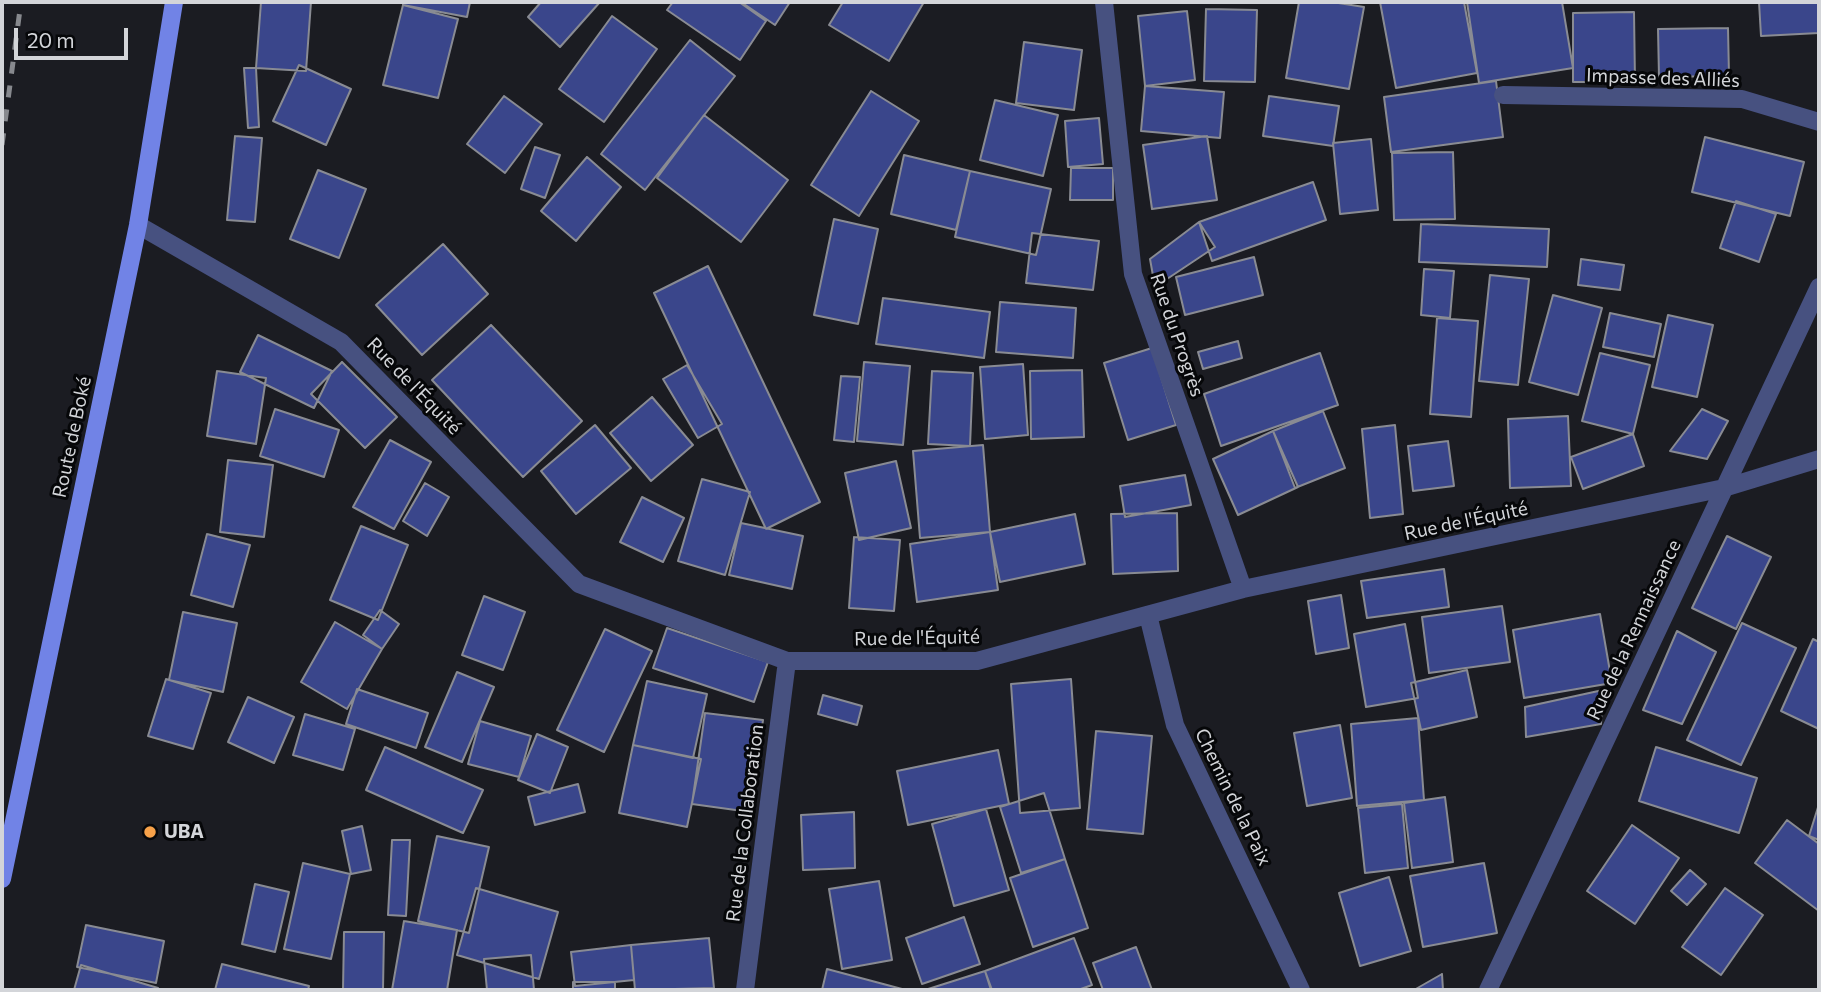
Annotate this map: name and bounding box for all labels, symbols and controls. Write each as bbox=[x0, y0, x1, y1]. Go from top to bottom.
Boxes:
scale bar bbox=[18, 14, 131, 58]
text: 20 m bbox=[27, 27, 75, 52]
street label: Impasse des Alliés bbox=[1586, 64, 1740, 92]
street label: Rue du Progrès bbox=[1145, 270, 1209, 400]
street label: Rue de l'Équité bbox=[362, 333, 466, 439]
street label: Route de Boké bbox=[48, 374, 96, 500]
street label: Rue de l'Équité bbox=[1402, 497, 1530, 545]
street label: Rue de la Rennaissance bbox=[1582, 536, 1686, 724]
street label: Rue de l'Équité bbox=[854, 626, 980, 650]
street label: Rue de la Collaboration bbox=[722, 723, 768, 923]
street label: Chemin de la Paix bbox=[1190, 725, 1276, 869]
place label: UBA bbox=[164, 821, 204, 843]
marker: UBA bbox=[142, 824, 158, 840]

